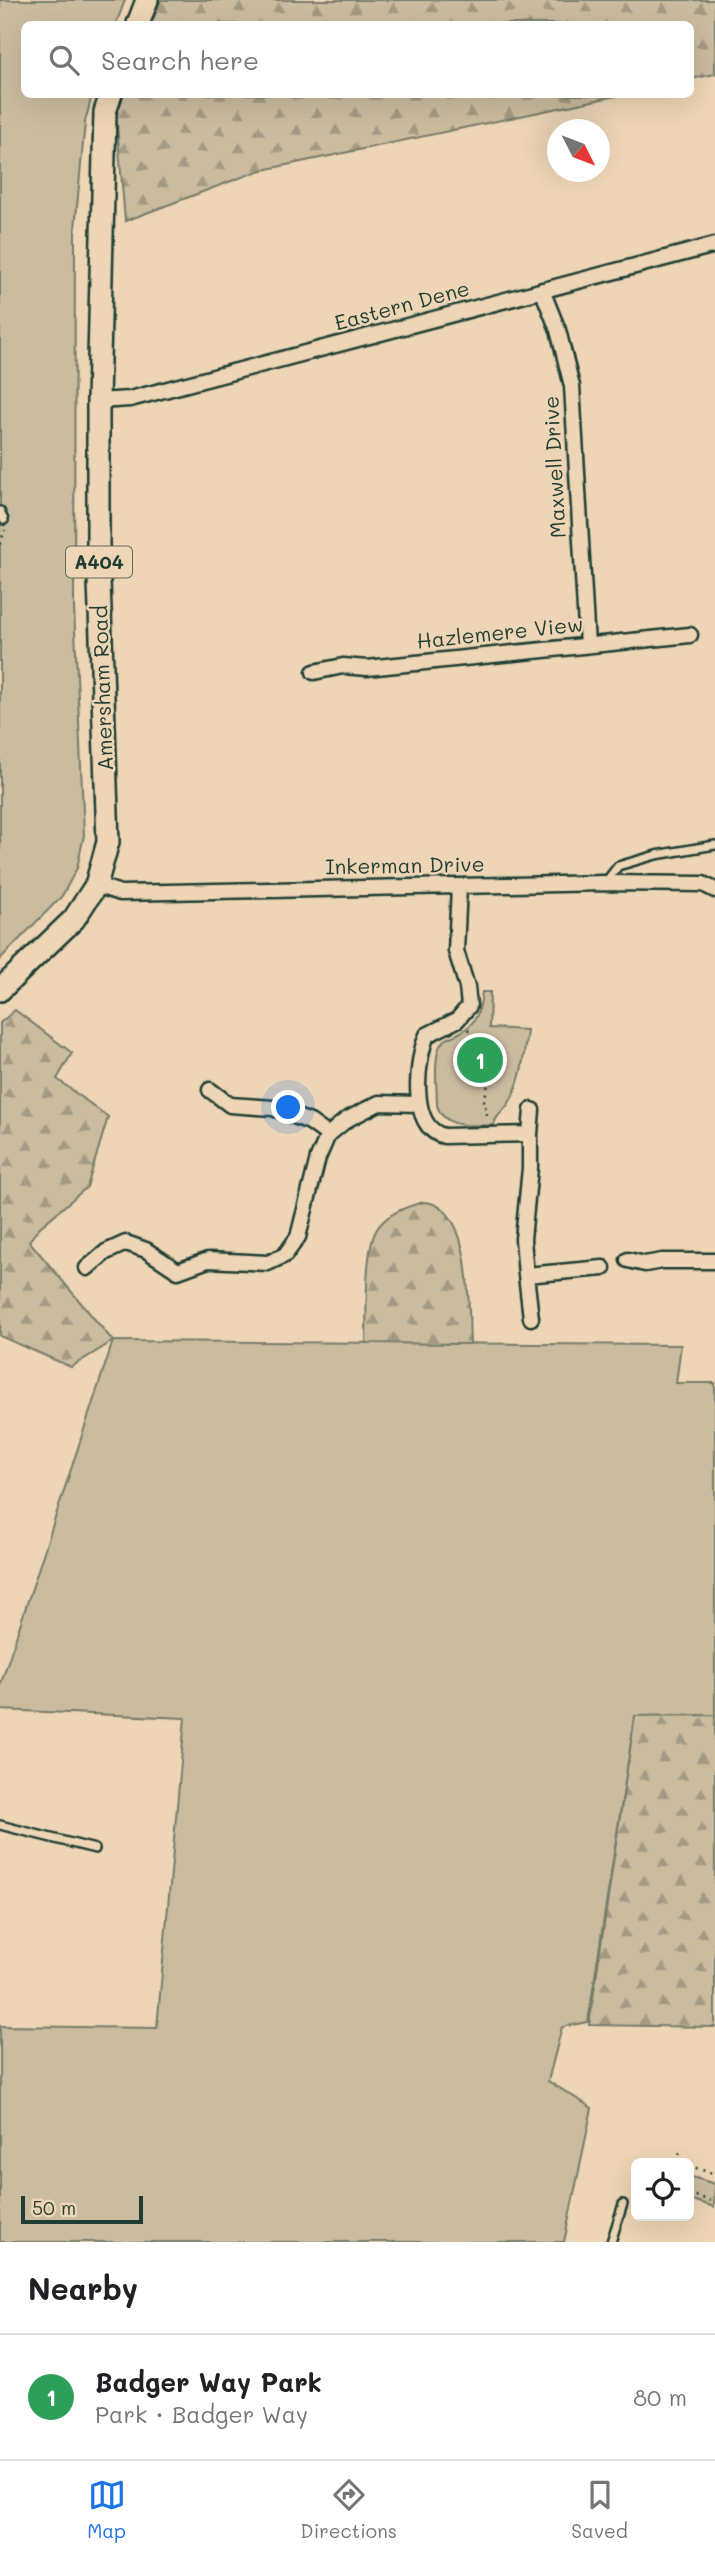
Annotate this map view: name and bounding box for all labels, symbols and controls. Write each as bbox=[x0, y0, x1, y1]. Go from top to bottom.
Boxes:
search box bbox=[21, 21, 694, 98]
icon: search bbox=[45, 41, 83, 79]
text: Search here bbox=[101, 43, 259, 77]
north arrow bbox=[547, 119, 610, 182]
street label: Eastern Dene bbox=[331, 274, 472, 336]
street label: Maxwell Drive bbox=[536, 395, 571, 539]
road number: A404 bbox=[66, 547, 132, 578]
street label: Amersham Road bbox=[85, 605, 118, 771]
street label: Hazlemere View bbox=[415, 609, 584, 654]
street label: Inkerman Drive bbox=[325, 850, 485, 879]
pin: 1 bbox=[457, 1034, 503, 1086]
your location bbox=[271, 1090, 305, 1124]
map controls bbox=[631, 2158, 694, 2221]
button: locate bbox=[631, 2158, 694, 2221]
scale bar bbox=[21, 2193, 144, 2225]
text: 50 m bbox=[32, 2195, 76, 2220]
text: Nearby bbox=[28, 2268, 138, 2308]
text: Badger Way Park bbox=[95, 2365, 322, 2399]
text: 1 bbox=[46, 2382, 56, 2412]
text: 80 m bbox=[633, 2382, 687, 2412]
text: Park · Badger Way bbox=[95, 2399, 308, 2429]
tab: Map bbox=[87, 2476, 126, 2543]
tab: Directions bbox=[300, 2476, 397, 2543]
tab: Saved bbox=[571, 2476, 628, 2543]

